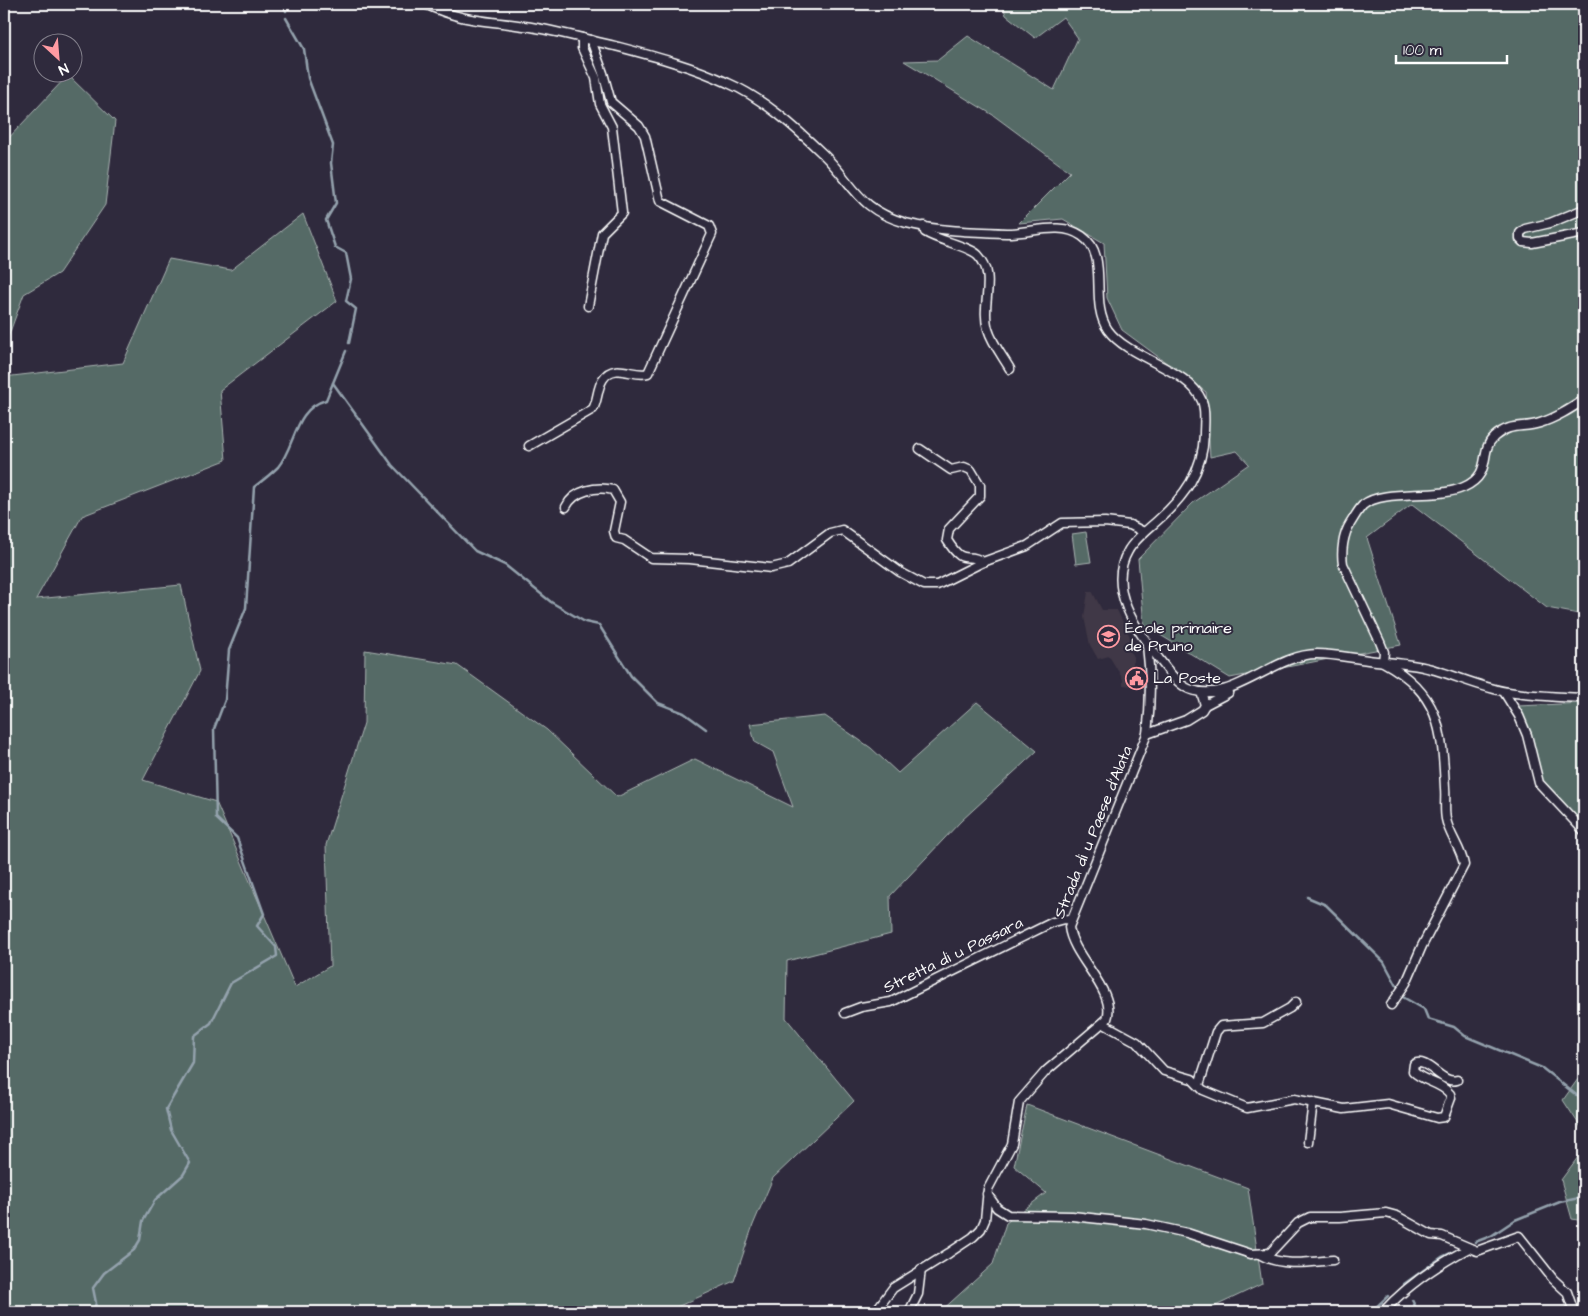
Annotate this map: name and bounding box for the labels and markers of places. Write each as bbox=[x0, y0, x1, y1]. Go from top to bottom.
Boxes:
place label: École primaire de Pruno bbox=[1125, 617, 1232, 657]
school or university icon: École primaire de Pruno bbox=[1097, 625, 1121, 649]
public building icon: La Poste bbox=[1125, 666, 1149, 690]
place label: La Poste bbox=[1153, 667, 1221, 689]

